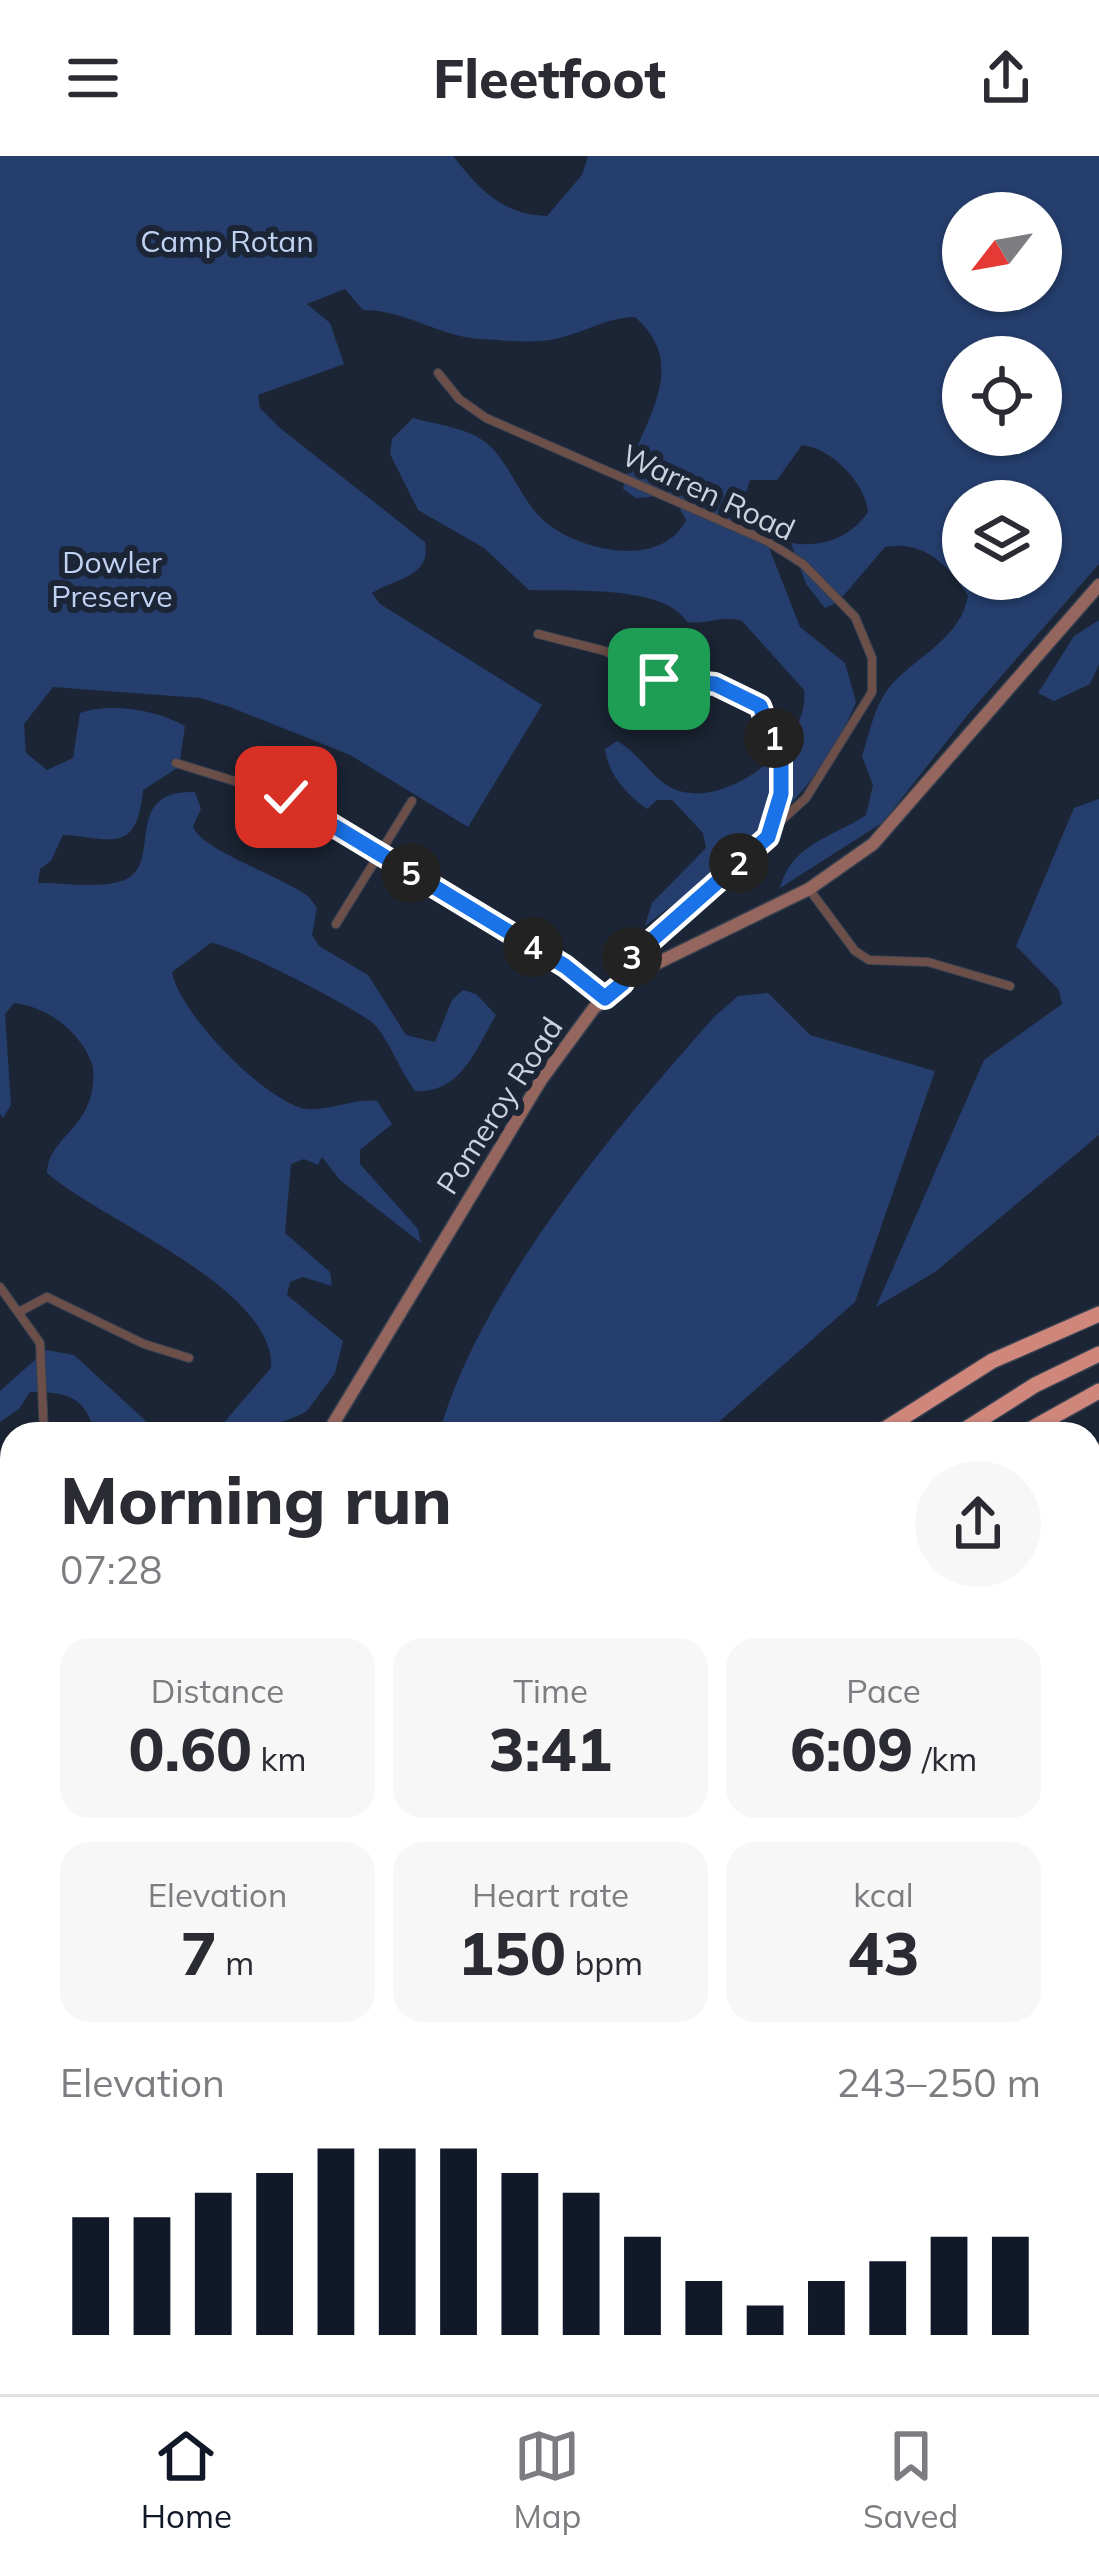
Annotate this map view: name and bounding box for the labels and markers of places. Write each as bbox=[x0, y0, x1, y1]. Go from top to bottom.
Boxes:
pin bbox=[608, 628, 710, 730]
pin: 1 bbox=[744, 708, 804, 768]
pin bbox=[235, 746, 337, 848]
pin: 2 bbox=[709, 833, 769, 893]
pin: 5 bbox=[381, 843, 441, 903]
pin: 4 bbox=[503, 917, 563, 977]
pin: 3 bbox=[602, 927, 662, 987]

